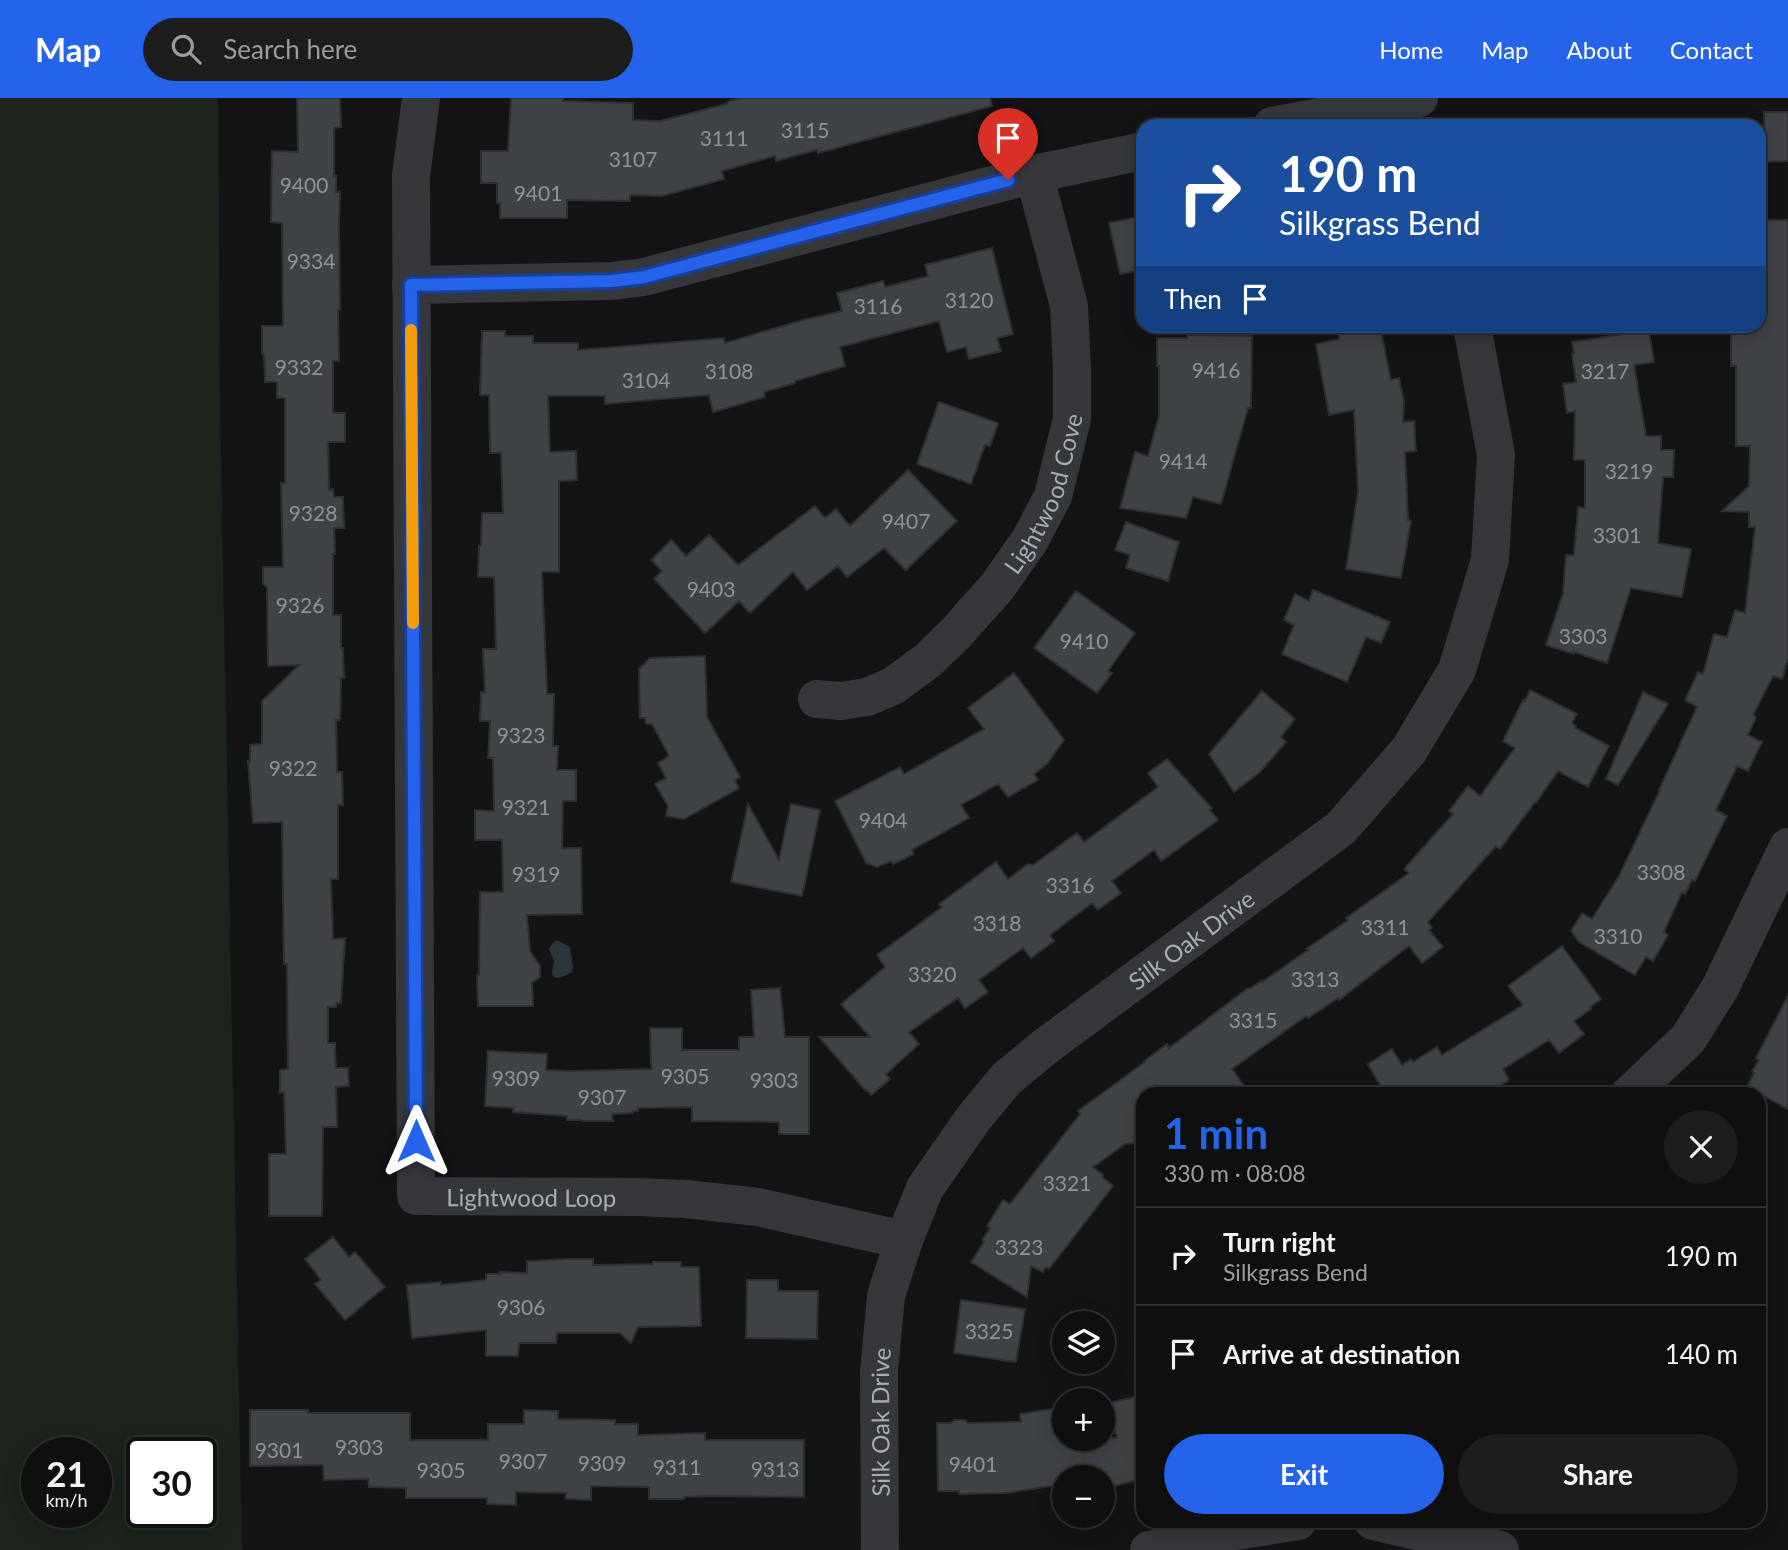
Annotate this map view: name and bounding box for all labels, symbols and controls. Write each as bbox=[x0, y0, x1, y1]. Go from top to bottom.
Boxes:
search box bbox=[143, 18, 633, 81]
text: Map bbox=[35, 29, 101, 69]
icon: search bbox=[167, 30, 205, 68]
text: Search here bbox=[223, 33, 357, 65]
text: Home bbox=[1379, 35, 1443, 64]
text: Map bbox=[1481, 35, 1529, 64]
text: About bbox=[1567, 35, 1632, 64]
text: Contact bbox=[1670, 35, 1753, 64]
pin bbox=[978, 108, 1038, 180]
house number: 3115 bbox=[781, 117, 829, 142]
icon: arrive bbox=[989, 119, 1027, 157]
house number: 3111 bbox=[700, 125, 748, 150]
text: 190 m bbox=[1279, 144, 1417, 202]
house number: 3107 bbox=[609, 146, 657, 171]
icon: right bbox=[1164, 147, 1255, 238]
house number: 9400 bbox=[280, 172, 328, 197]
house number: 9401 bbox=[514, 180, 562, 205]
text: Silkgrass Bend bbox=[1279, 203, 1481, 242]
house number: 9334 bbox=[287, 248, 335, 273]
icon: arrive bbox=[1236, 280, 1274, 318]
text: Then bbox=[1164, 283, 1222, 315]
house number: 3120 bbox=[945, 287, 993, 312]
house number: 3116 bbox=[854, 293, 902, 318]
house number: 9332 bbox=[275, 354, 323, 379]
house number: 9416 bbox=[1192, 357, 1240, 382]
house number: 3108 bbox=[705, 358, 753, 383]
house number: 3217 bbox=[1581, 358, 1629, 383]
house number: 3104 bbox=[622, 367, 670, 392]
street label: Lightwood Cove bbox=[997, 410, 1087, 579]
house number: 9414 bbox=[1159, 448, 1207, 473]
house number: 3219 bbox=[1605, 458, 1653, 483]
house number: 9328 bbox=[289, 500, 337, 525]
house number: 9407 bbox=[882, 508, 930, 533]
house number: 3301 bbox=[1593, 522, 1641, 547]
house number: 9403 bbox=[687, 576, 735, 601]
house number: 9326 bbox=[276, 592, 324, 617]
house number: 3303 bbox=[1559, 623, 1607, 648]
house number: 9410 bbox=[1060, 628, 1108, 653]
house number: 9323 bbox=[497, 722, 545, 747]
house number: 9322 bbox=[269, 755, 317, 780]
house number: 9321 bbox=[502, 794, 550, 819]
house number: 9404 bbox=[859, 807, 907, 832]
house number: 3308 bbox=[1637, 859, 1685, 884]
house number: 9319 bbox=[512, 861, 560, 886]
house number: 3316 bbox=[1046, 872, 1094, 897]
street label: Silk Oak Drive bbox=[1122, 883, 1259, 995]
house number: 3318 bbox=[973, 910, 1021, 935]
house number: 3311 bbox=[1361, 914, 1409, 939]
house number: 3310 bbox=[1594, 923, 1642, 948]
house number: 3320 bbox=[908, 961, 956, 986]
house number: 3313 bbox=[1291, 966, 1339, 991]
house number: 3315 bbox=[1229, 1007, 1277, 1032]
house number: 9305 bbox=[661, 1063, 709, 1088]
house number: 9309 bbox=[492, 1065, 540, 1090]
house number: 9303 bbox=[750, 1067, 798, 1092]
house number: 9307 bbox=[578, 1084, 626, 1109]
position arrow bbox=[379, 1104, 453, 1178]
text: 1 min bbox=[1164, 1108, 1268, 1158]
button: close bbox=[1664, 1110, 1738, 1184]
text: 330 m · 08:08 bbox=[1164, 1159, 1306, 1187]
house number: 3321 bbox=[1043, 1170, 1091, 1195]
street label: Lightwood Loop bbox=[446, 1182, 616, 1211]
text: Turn right bbox=[1223, 1226, 1336, 1258]
house number: 3323 bbox=[995, 1234, 1043, 1259]
icon: right bbox=[1164, 1237, 1202, 1275]
text: 190 m bbox=[1665, 1240, 1738, 1272]
text: Silkgrass Bend bbox=[1223, 1258, 1368, 1286]
house number: 9306 bbox=[497, 1294, 545, 1319]
map controls bbox=[1052, 1311, 1115, 1528]
button: layers bbox=[1052, 1311, 1115, 1374]
house number: 3325 bbox=[965, 1318, 1013, 1343]
icon: arrive bbox=[1164, 1335, 1202, 1373]
text: Arrive at destination bbox=[1223, 1338, 1460, 1370]
text: 140 m bbox=[1665, 1338, 1738, 1370]
street label: Silk Oak Drive bbox=[864, 1346, 896, 1497]
button: + bbox=[1052, 1388, 1115, 1451]
house number: 9303 bbox=[335, 1434, 383, 1459]
button: Exit bbox=[1164, 1434, 1444, 1514]
button: Share bbox=[1458, 1434, 1738, 1514]
speed limit sign: 30 bbox=[126, 1437, 217, 1528]
house number: 9301 bbox=[255, 1437, 303, 1462]
house number: 9307 bbox=[499, 1448, 547, 1473]
house number: 9309 bbox=[578, 1450, 626, 1475]
house number: 9401 bbox=[949, 1451, 997, 1476]
text: 21 bbox=[46, 1452, 87, 1494]
house number: 9311 bbox=[653, 1454, 701, 1479]
house number: 9313 bbox=[751, 1456, 799, 1481]
house number: 9305 bbox=[417, 1457, 465, 1482]
button: − bbox=[1052, 1465, 1115, 1528]
text: km/h bbox=[45, 1489, 88, 1511]

